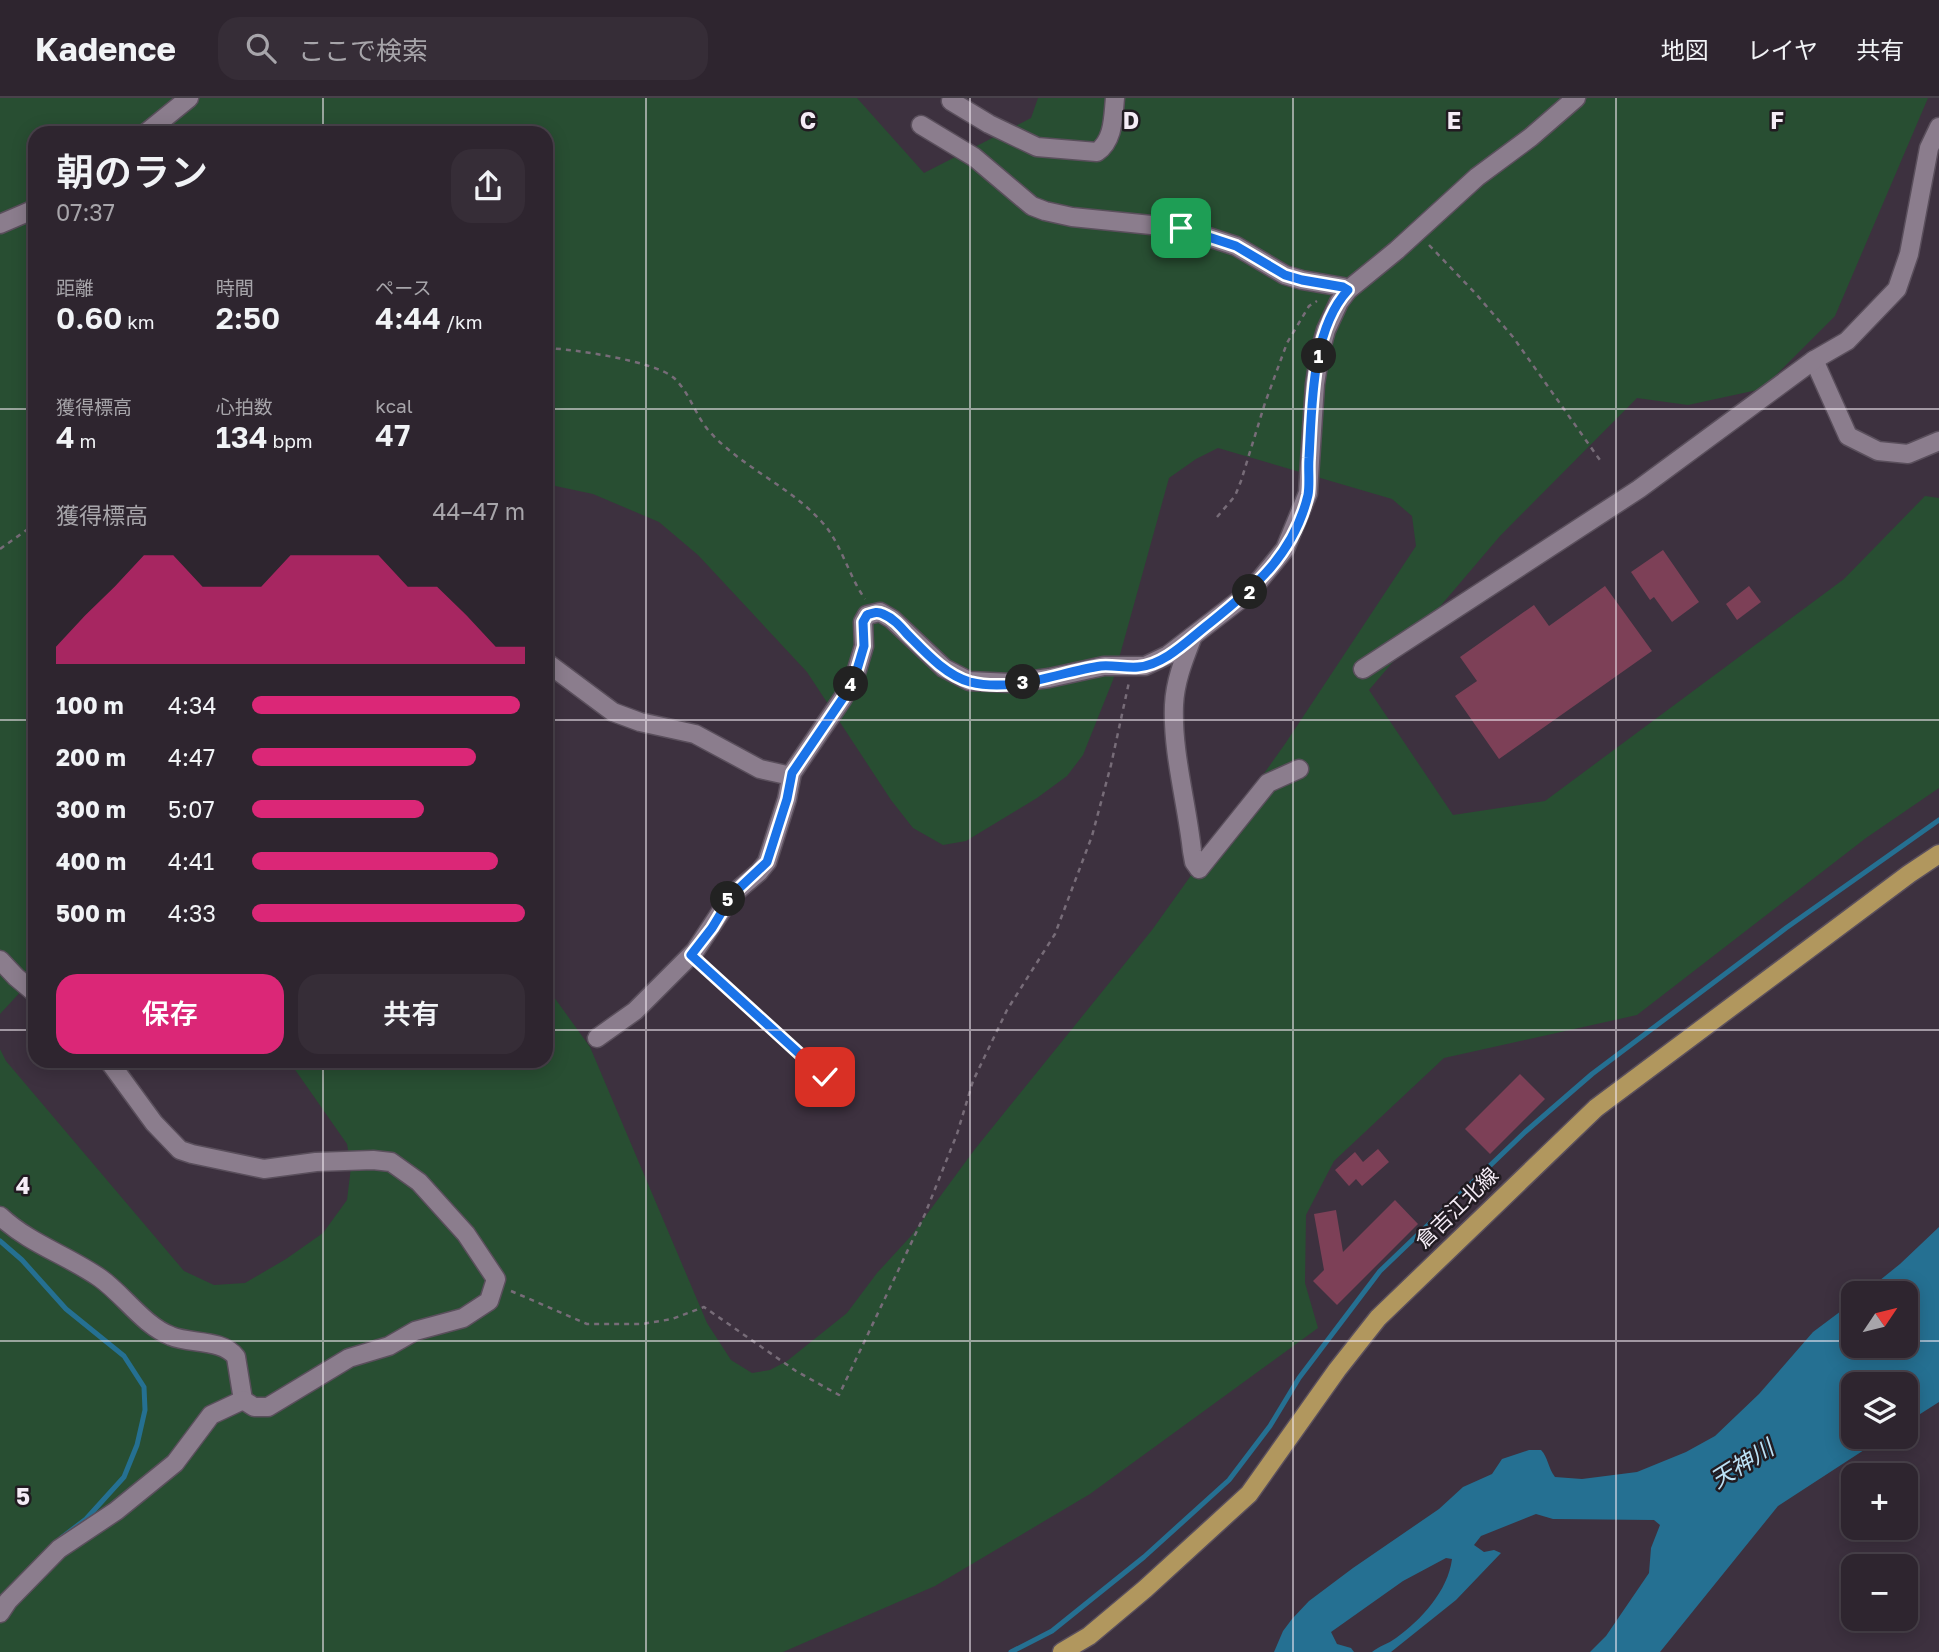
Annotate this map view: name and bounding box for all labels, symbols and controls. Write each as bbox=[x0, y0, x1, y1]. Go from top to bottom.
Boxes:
search box bbox=[218, 17, 708, 80]
text: Kadence bbox=[35, 29, 176, 68]
icon: search bbox=[242, 29, 280, 67]
text: ここで検索 bbox=[298, 35, 428, 66]
text: 地図 bbox=[1661, 35, 1709, 64]
text: レイヤ bbox=[1747, 35, 1818, 64]
text: 共有 bbox=[1856, 35, 1904, 64]
text: C bbox=[800, 106, 816, 134]
text: D bbox=[1123, 106, 1139, 134]
text: E bbox=[1447, 106, 1461, 134]
text: F bbox=[1770, 106, 1784, 134]
text: 朝のラン bbox=[56, 149, 208, 194]
button: share bbox=[451, 149, 525, 223]
text: 07:37 bbox=[56, 198, 115, 226]
pin bbox=[1151, 198, 1211, 258]
icon: arrive bbox=[1162, 209, 1200, 247]
text: 距離 bbox=[56, 276, 94, 299]
text: 時間 bbox=[216, 276, 254, 299]
text: ペース bbox=[375, 276, 431, 299]
text: 0.60 bbox=[56, 300, 122, 336]
text: 2:50 bbox=[216, 300, 280, 336]
text: 4:44 bbox=[375, 300, 441, 336]
text: km bbox=[122, 310, 155, 333]
text: /km bbox=[441, 310, 483, 333]
pin: 1 bbox=[1302, 338, 1336, 374]
text: 1 bbox=[1314, 344, 1323, 367]
text: kcal bbox=[375, 394, 413, 417]
text: 獲得標高 bbox=[56, 395, 132, 418]
text: 心拍数 bbox=[216, 395, 273, 418]
text: 47 bbox=[375, 417, 410, 453]
text: 4 bbox=[56, 419, 75, 455]
text: 134 bbox=[216, 419, 268, 455]
text: m bbox=[75, 429, 96, 452]
text: bpm bbox=[268, 429, 313, 452]
text: 44–47 m bbox=[432, 497, 525, 525]
text: 獲得標高 bbox=[56, 501, 148, 529]
pin: 2 bbox=[1232, 574, 1268, 610]
text: 2 bbox=[1244, 580, 1255, 603]
pin: 3 bbox=[1006, 664, 1040, 700]
pin: 4 bbox=[834, 666, 868, 702]
text: 3 bbox=[1017, 670, 1028, 693]
text: 4 bbox=[845, 672, 856, 695]
text: 100 m bbox=[56, 691, 124, 719]
text: 4:34 bbox=[168, 691, 216, 719]
text: 200 m bbox=[56, 743, 126, 771]
text: 4:47 bbox=[168, 743, 215, 771]
text: 300 m bbox=[56, 795, 126, 823]
text: 5:07 bbox=[168, 795, 215, 823]
text: 400 m bbox=[56, 847, 126, 875]
text: 4:41 bbox=[168, 847, 214, 875]
pin: 5 bbox=[710, 882, 746, 916]
text: 5 bbox=[722, 887, 733, 910]
text: 500 m bbox=[56, 899, 126, 927]
text: 4:33 bbox=[168, 899, 216, 927]
button: 保存 bbox=[56, 974, 284, 1054]
button: 共有 bbox=[298, 974, 525, 1054]
pin bbox=[795, 1047, 855, 1107]
icon: check bbox=[806, 1058, 844, 1096]
street label: 倉吉江北線 bbox=[1410, 1161, 1503, 1253]
text: 4 bbox=[16, 1171, 30, 1199]
north arrow bbox=[1841, 1281, 1918, 1358]
map controls bbox=[1841, 1281, 1918, 1631]
button: layers bbox=[1841, 1372, 1918, 1449]
water label: 天神川 bbox=[1705, 1431, 1781, 1493]
button: + bbox=[1841, 1463, 1918, 1540]
text: 5 bbox=[16, 1482, 30, 1510]
button: − bbox=[1841, 1554, 1918, 1631]

